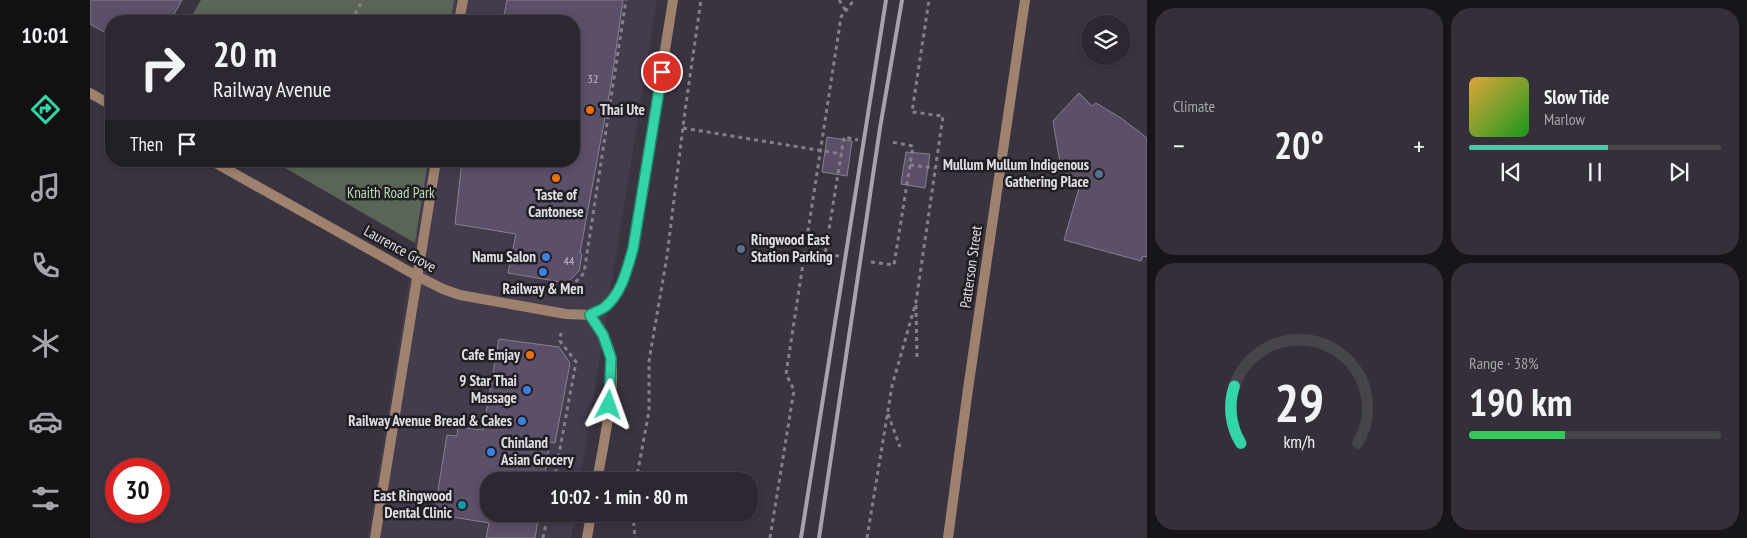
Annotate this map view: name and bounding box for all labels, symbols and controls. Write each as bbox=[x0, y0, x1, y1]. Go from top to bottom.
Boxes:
map controls bbox=[1081, 15, 1131, 65]
button: layers bbox=[1081, 15, 1131, 65]
text: 10:01 bbox=[21, 21, 69, 49]
text: 20 m bbox=[213, 31, 277, 77]
icon: right bbox=[130, 35, 195, 100]
pin bbox=[641, 51, 683, 93]
icon: arrive bbox=[648, 58, 676, 86]
house number: 32 bbox=[588, 71, 598, 86]
text: Railway Avenue bbox=[213, 75, 331, 103]
text: Slow Tide bbox=[1544, 85, 1609, 109]
icon: directions bbox=[28, 92, 63, 127]
text: Climate bbox=[1173, 96, 1215, 116]
place label: Thai Ute bbox=[600, 100, 645, 119]
marker: Thai Ute bbox=[584, 104, 596, 116]
text: Marlow bbox=[1544, 109, 1585, 129]
text: 20° bbox=[1274, 120, 1324, 169]
text: − bbox=[1173, 127, 1185, 164]
text: + bbox=[1413, 127, 1425, 164]
icon: arrive bbox=[173, 130, 201, 158]
text: Then bbox=[130, 132, 163, 156]
place label: Mullum Mullum Indigenous Gathering Place bbox=[943, 155, 1089, 191]
icon: previous bbox=[1497, 158, 1525, 186]
icon: pause bbox=[1581, 158, 1609, 186]
icon: next bbox=[1665, 158, 1693, 186]
marker: Mullum Mullum Indigenous Gathering Place bbox=[1093, 168, 1105, 180]
icon: music bbox=[28, 170, 63, 205]
marker: Taste of Cantonese bbox=[550, 172, 562, 184]
park label: Knaith Road Park bbox=[347, 183, 435, 202]
place label: Taste of Cantonese bbox=[528, 185, 584, 221]
street label: Laurence Grove bbox=[361, 221, 440, 276]
street label: Patterson Street bbox=[955, 224, 986, 309]
place label: Ringwood East Station Parking bbox=[751, 230, 833, 266]
marker: Ringwood East Station Parking bbox=[735, 243, 747, 255]
place label: Namu Salon bbox=[472, 247, 536, 266]
icon: phone bbox=[28, 248, 63, 283]
marker: Namu Salon bbox=[540, 251, 552, 263]
house number: 44 bbox=[564, 253, 575, 268]
marker: Railway & Men bbox=[537, 266, 549, 278]
place label: Railway & Men bbox=[503, 279, 584, 298]
icon: climate bbox=[28, 326, 63, 361]
place label: Cafe Emjay bbox=[462, 345, 521, 364]
marker: Cafe Emjay bbox=[524, 349, 536, 361]
text: Range · 38% bbox=[1469, 353, 1538, 373]
text: 29 bbox=[1274, 369, 1324, 436]
place label: 9 Star Thai Massage bbox=[459, 371, 517, 407]
text: 190 km bbox=[1469, 377, 1572, 426]
position arrow bbox=[582, 378, 634, 430]
marker: 9 Star Thai Massage bbox=[521, 384, 533, 396]
icon: car bbox=[28, 404, 63, 439]
place label: Railway Avenue Bread & Cakes bbox=[348, 411, 512, 430]
marker: Railway Avenue Bread & Cakes bbox=[516, 415, 528, 427]
text: km/h bbox=[1283, 430, 1315, 453]
place label: Chinland Asian Grocery bbox=[500, 433, 574, 469]
marker: Chinland Asian Grocery bbox=[485, 446, 497, 458]
speed limit sign: 30 bbox=[105, 458, 170, 523]
icon: filters bbox=[28, 481, 63, 516]
text: 10:02 · 1 min · 80 m bbox=[550, 485, 688, 509]
place label: East Ringwood Dental Clinic bbox=[374, 486, 453, 522]
marker: East Ringwood Dental Clinic bbox=[456, 499, 468, 511]

